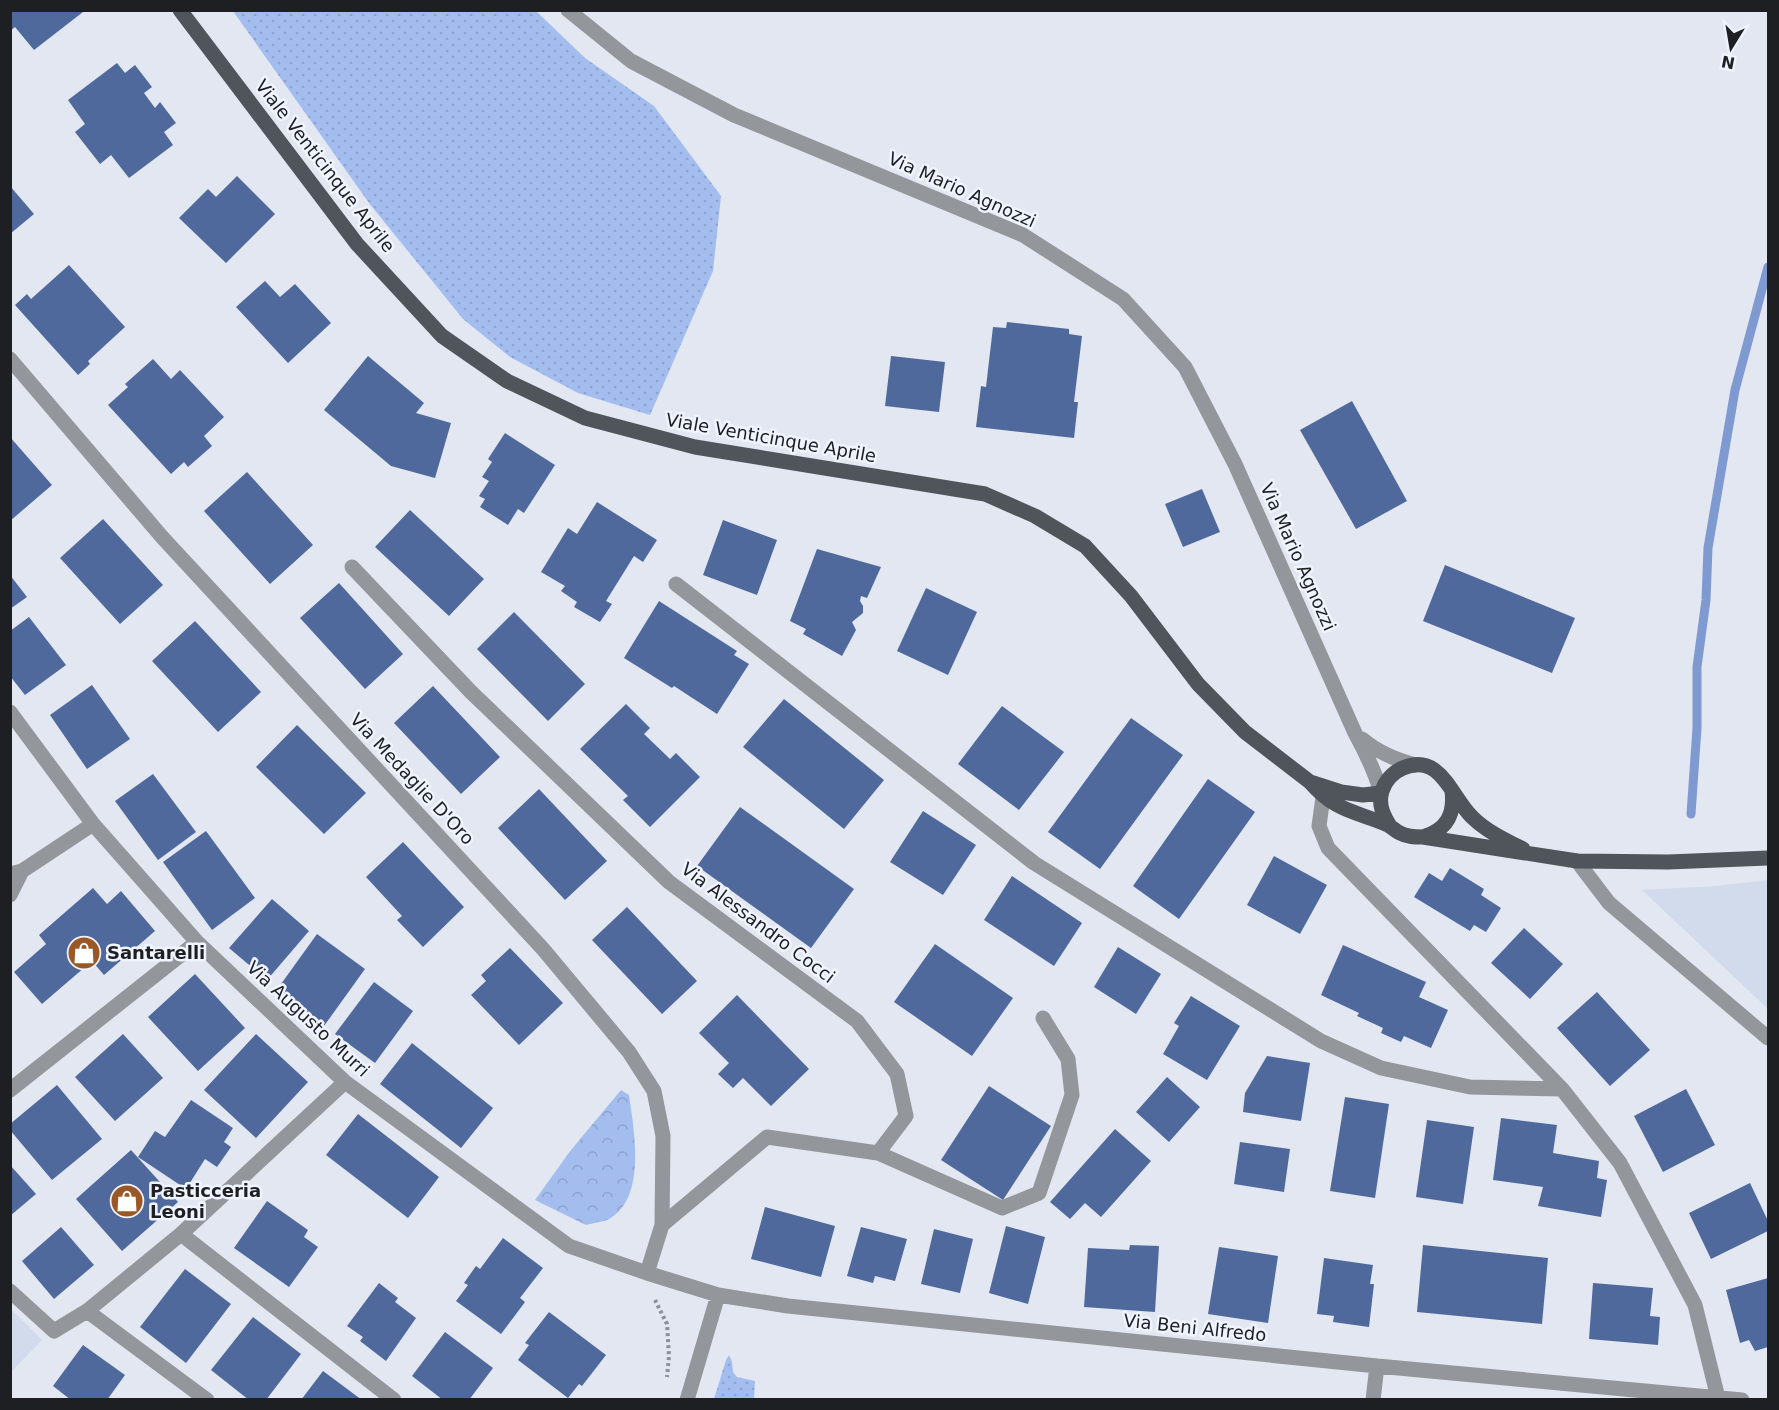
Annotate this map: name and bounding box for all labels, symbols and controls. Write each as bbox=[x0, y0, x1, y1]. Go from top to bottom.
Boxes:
north arrow bbox=[1701, 18, 1761, 78]
text: N bbox=[1720, 52, 1737, 73]
street label: Viale Venticinque Aprile bbox=[251, 75, 399, 256]
street label: Via Mario Agnozzi bbox=[885, 148, 1039, 232]
street label: Viale Venticinque Aprile bbox=[664, 409, 878, 466]
street label: Via Mario Agnozzi bbox=[1256, 480, 1340, 634]
street label: Via Medaglie D'Oro bbox=[346, 709, 479, 849]
street label: Via Alessandro Cocci bbox=[677, 858, 839, 987]
shop icon: Santarelli bbox=[66, 935, 102, 971]
place label: Santarelli bbox=[107, 942, 205, 963]
street label: Via Augusto Murri bbox=[243, 956, 374, 1081]
place label: Pasticceria Leoni bbox=[150, 1180, 261, 1222]
shop icon: Pasticceria Leoni bbox=[109, 1183, 145, 1219]
street label: Via Beni Alfredo bbox=[1123, 1310, 1267, 1345]

